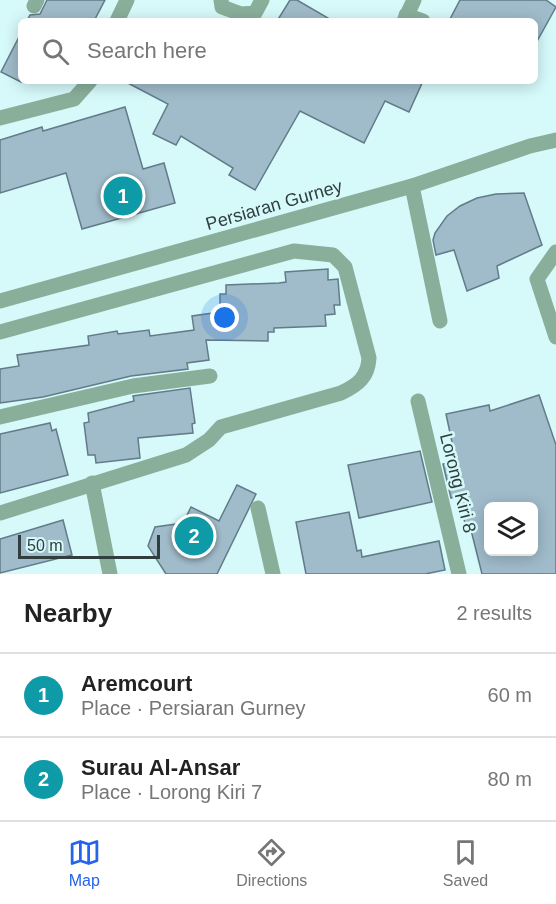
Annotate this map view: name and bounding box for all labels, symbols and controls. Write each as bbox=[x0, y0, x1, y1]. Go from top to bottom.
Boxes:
search box bbox=[18, 18, 538, 84]
icon: search bbox=[39, 35, 72, 68]
text: Search here bbox=[87, 38, 207, 63]
pin: 1 bbox=[104, 174, 142, 218]
street label: Persiaran Gurney bbox=[203, 176, 345, 234]
your location bbox=[210, 303, 239, 332]
street label: Lorong Kiri 8 bbox=[436, 431, 480, 535]
map controls bbox=[484, 502, 538, 556]
button: layers bbox=[484, 502, 538, 556]
pin: 2 bbox=[174, 514, 214, 558]
scale bar bbox=[18, 532, 160, 560]
text: 50 m bbox=[27, 537, 63, 554]
text: Nearby bbox=[24, 598, 112, 628]
text: 2 results bbox=[456, 602, 532, 624]
text: Aremcourt bbox=[81, 671, 192, 696]
text: 1 bbox=[38, 684, 49, 706]
text: 60 m bbox=[488, 684, 532, 706]
text: Place · Persiaran Gurney bbox=[81, 697, 306, 719]
text: Surau Al-Ansar bbox=[81, 755, 240, 780]
text: 2 bbox=[38, 768, 49, 790]
text: 80 m bbox=[488, 768, 532, 790]
text: Place · Lorong Kiri 7 bbox=[81, 781, 262, 803]
tab: Map bbox=[68, 836, 101, 890]
tab: Directions bbox=[236, 836, 307, 890]
tab: Saved bbox=[443, 836, 488, 890]

